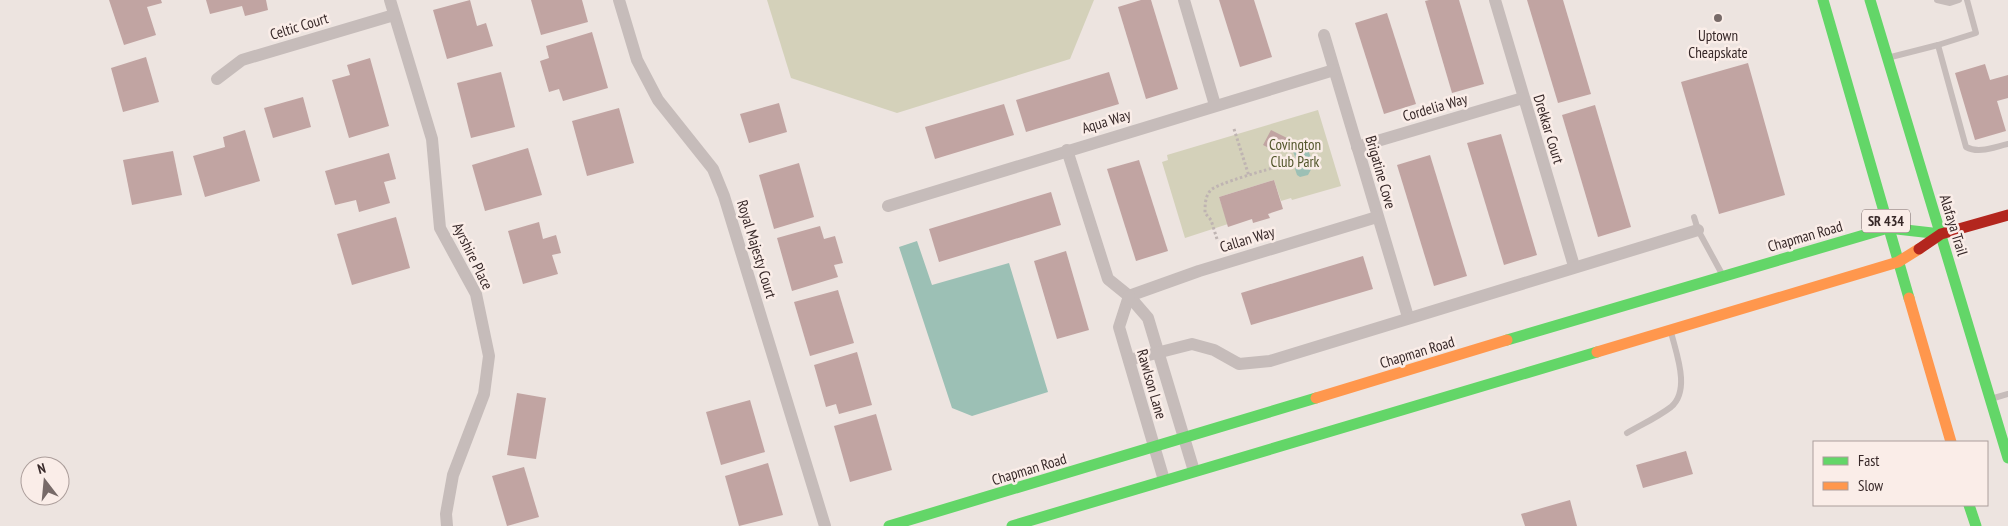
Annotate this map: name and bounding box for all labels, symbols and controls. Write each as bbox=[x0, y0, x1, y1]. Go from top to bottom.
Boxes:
street label: Celtic Court bbox=[268, 8, 330, 44]
marker: Uptown Cheapskate bbox=[1712, 12, 1724, 24]
place label: Uptown Cheapskate bbox=[1688, 26, 1748, 62]
street label: Cordelia Way bbox=[1400, 89, 1470, 125]
street label: Drekkar Court bbox=[1530, 92, 1568, 166]
street label: Aqua Way bbox=[1079, 104, 1133, 137]
street label: Brigatine Cove bbox=[1362, 133, 1400, 211]
park label: Covington Club Park bbox=[1269, 135, 1321, 171]
street label: Alafaya Trail bbox=[1936, 192, 1972, 258]
street label: Royal Majesty Court bbox=[733, 198, 781, 300]
road number: SR 434 bbox=[1862, 210, 1910, 232]
street label: Chapman Road bbox=[1765, 216, 1845, 256]
street label: Ayrshire Place bbox=[449, 219, 497, 293]
street label: Callan Way bbox=[1217, 222, 1277, 256]
street label: Chapman Road bbox=[1377, 332, 1457, 372]
street label: Rawlson Lane bbox=[1133, 347, 1171, 421]
legend bbox=[1813, 441, 1988, 506]
street label: Chapman Road bbox=[989, 449, 1069, 489]
text: Fast bbox=[1858, 451, 1879, 470]
north arrow bbox=[20, 456, 70, 506]
text: N bbox=[35, 459, 48, 478]
text: Slow bbox=[1858, 476, 1883, 495]

